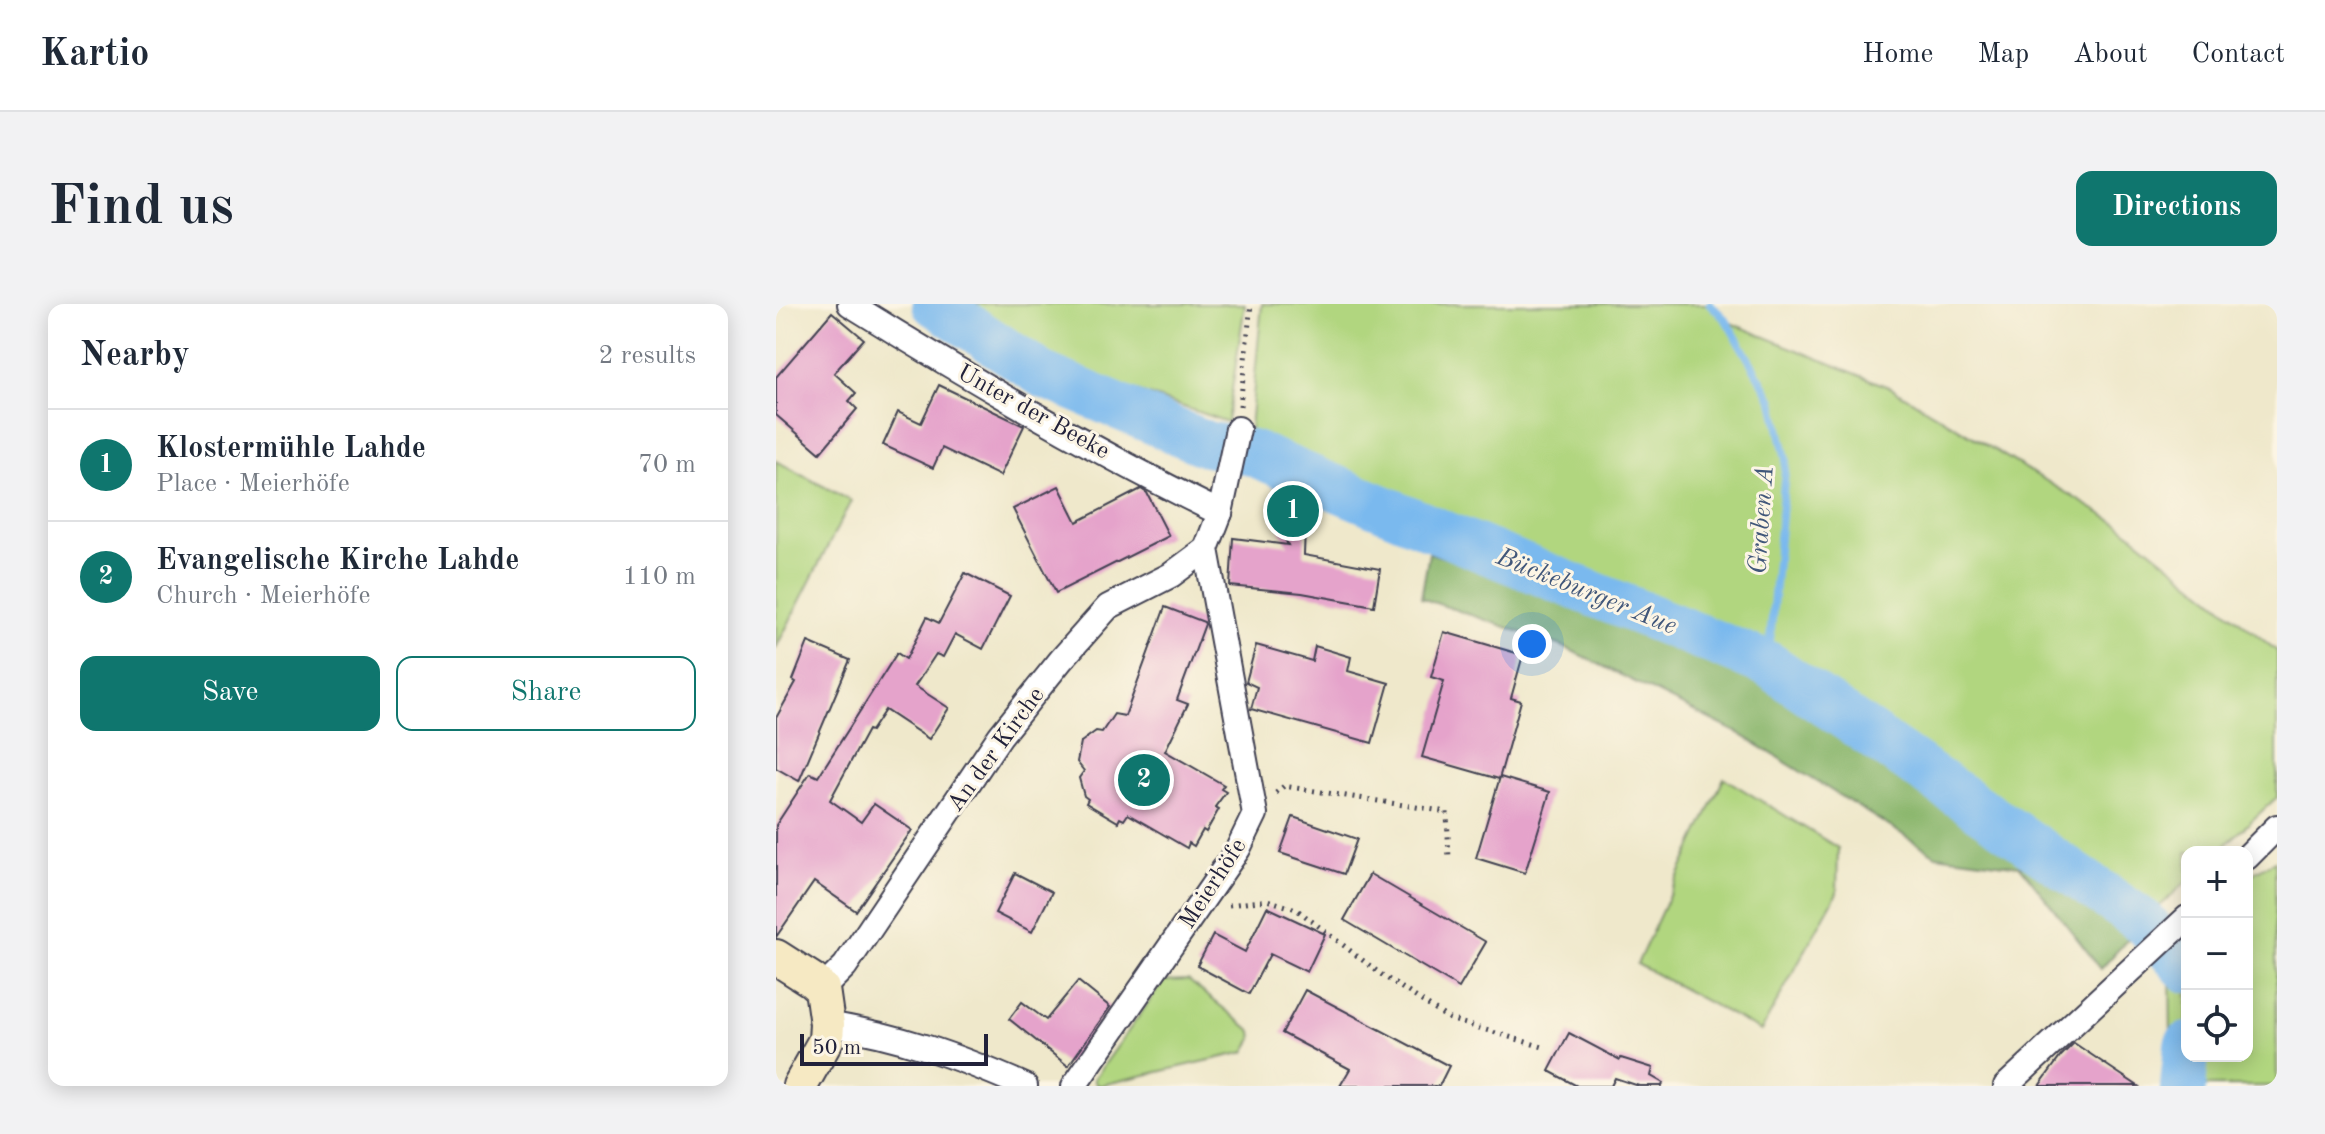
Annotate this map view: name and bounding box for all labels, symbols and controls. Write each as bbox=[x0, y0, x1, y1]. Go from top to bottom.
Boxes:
text: Kartio bbox=[40, 36, 149, 74]
text: Home bbox=[1862, 41, 1933, 69]
text: Map bbox=[1977, 41, 2029, 69]
text: About bbox=[2073, 41, 2148, 69]
text: Contact bbox=[2192, 41, 2285, 69]
button: Directions bbox=[2076, 171, 2277, 246]
text: Find us bbox=[48, 180, 234, 236]
text: Nearby bbox=[80, 339, 190, 373]
text: 2 results bbox=[598, 343, 696, 369]
street label: Unter der Beeke bbox=[953, 361, 1113, 464]
text: Klostermühle Lahde bbox=[156, 434, 426, 464]
text: 1 bbox=[98, 452, 114, 478]
text: 70 m bbox=[638, 452, 696, 478]
water label: Graben A bbox=[1745, 465, 1779, 575]
text: Place · Meierhöfe bbox=[156, 471, 350, 497]
pin: 1 bbox=[1267, 481, 1319, 541]
water label: Bückeburger Aue bbox=[1492, 543, 1680, 640]
text: Evangelische Kirche Lahde bbox=[156, 546, 519, 576]
text: 2 bbox=[98, 564, 114, 590]
text: 110 m bbox=[623, 564, 696, 590]
text: Church · Meierhöfe bbox=[156, 583, 370, 609]
your location bbox=[1512, 624, 1552, 664]
button: Save bbox=[80, 656, 380, 731]
button: Share bbox=[396, 656, 696, 731]
street label: An der Kirche bbox=[944, 684, 1050, 817]
pin: 2 bbox=[1118, 750, 1170, 810]
street label: Meierhöfe bbox=[1176, 835, 1252, 934]
map controls bbox=[2181, 846, 2253, 1062]
button: + bbox=[2181, 846, 2253, 918]
button: − bbox=[2181, 918, 2253, 990]
button: locate bbox=[2181, 990, 2253, 1062]
scale bar bbox=[800, 1030, 988, 1066]
text: 50 m bbox=[812, 1037, 861, 1059]

